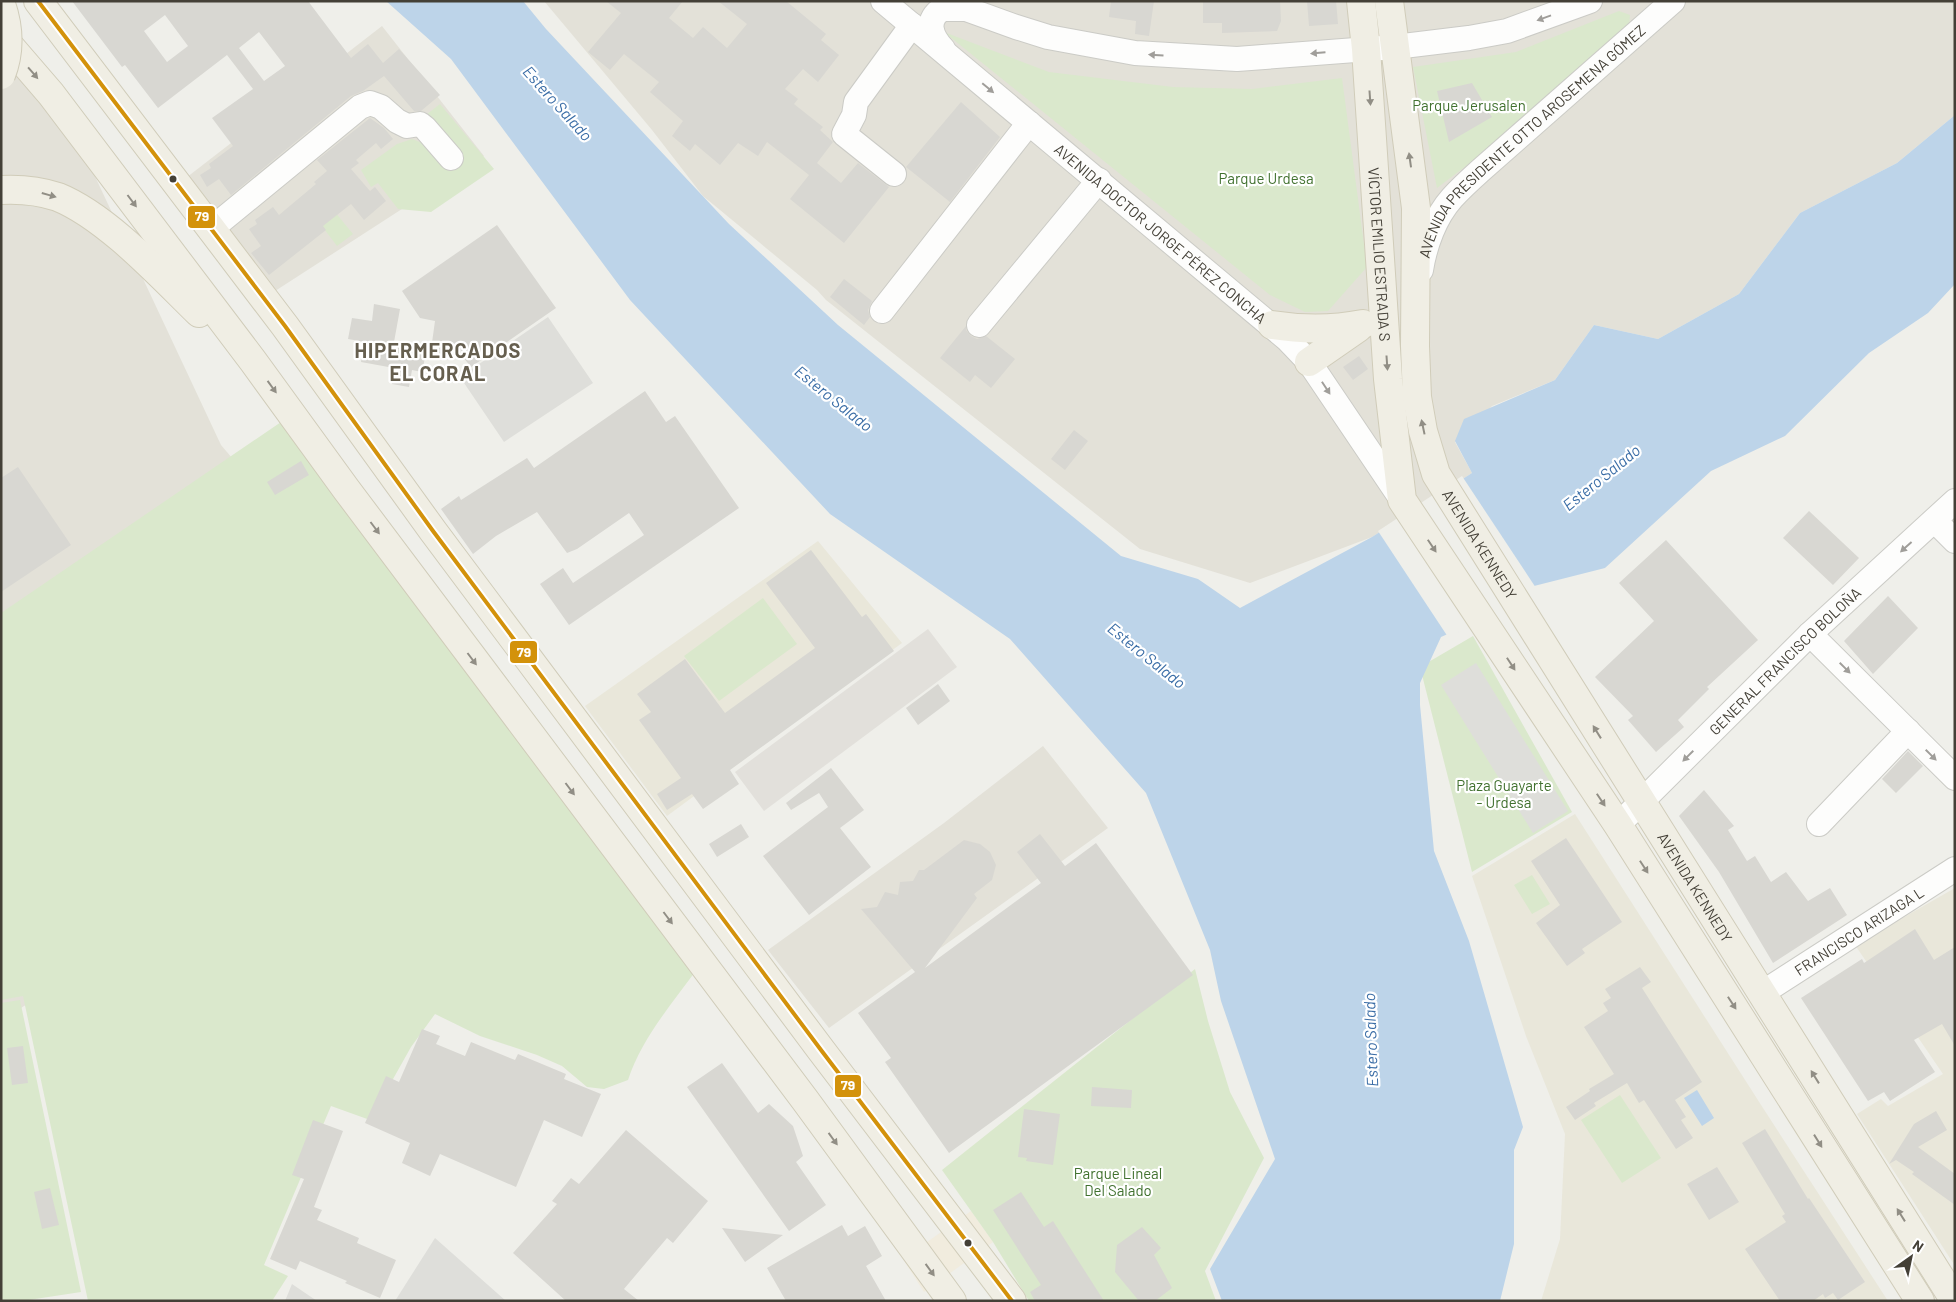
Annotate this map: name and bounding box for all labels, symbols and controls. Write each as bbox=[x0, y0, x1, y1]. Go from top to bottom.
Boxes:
one-way arrow bbox=[1536, 14, 1551, 22]
street label: AVENIDA PRESIDENTE OTTO AROSEMENA GÓMEZ bbox=[1415, 21, 1649, 260]
one-way arrow bbox=[1309, 49, 1325, 57]
one-way arrow bbox=[1147, 50, 1163, 58]
water label: Estero Salado bbox=[519, 62, 597, 144]
one-way arrow bbox=[27, 66, 39, 78]
one-way arrow bbox=[981, 83, 994, 94]
one-way arrow bbox=[1366, 90, 1374, 106]
park label: Parque Jerusalen bbox=[1412, 96, 1526, 114]
street label: AVENIDA DOCTOR JORGE PÉREZ CONCHA bbox=[1051, 140, 1270, 327]
one-way arrow bbox=[1405, 151, 1413, 167]
street label: VÍCTOR EMILIO ESTRADA S bbox=[1365, 167, 1394, 342]
park label: Parque Urdesa bbox=[1218, 169, 1314, 187]
unlabelled marker bbox=[168, 174, 178, 184]
one-way arrow bbox=[42, 192, 57, 200]
one-way arrow bbox=[127, 194, 138, 207]
line badge: 79 bbox=[187, 205, 216, 229]
text: 79 bbox=[195, 207, 209, 224]
district label: HIPERMERCADOS EL CORAL bbox=[355, 338, 521, 385]
one-way arrow bbox=[1384, 356, 1392, 372]
water label: Estero Salado bbox=[791, 361, 877, 435]
one-way arrow bbox=[267, 380, 277, 394]
one-way arrow bbox=[1321, 381, 1331, 395]
one-way arrow bbox=[1418, 419, 1426, 435]
water label: Estero Salado bbox=[1558, 440, 1644, 514]
street label: AVENIDA KENNEDY bbox=[1439, 486, 1521, 602]
one-way arrow bbox=[370, 522, 380, 535]
one-way arrow bbox=[1427, 539, 1437, 552]
one-way arrow bbox=[1900, 541, 1913, 552]
street label: GENERAL FRANCISCO BOLOÑA bbox=[1705, 583, 1864, 738]
water label: Estero Salado bbox=[1104, 618, 1190, 692]
line badge: 79 bbox=[509, 640, 538, 664]
text: 79 bbox=[517, 643, 531, 660]
one-way arrow bbox=[467, 652, 478, 665]
one-way arrow bbox=[1507, 658, 1516, 671]
one-way arrow bbox=[1838, 662, 1850, 674]
one-way arrow bbox=[1592, 725, 1602, 738]
one-way arrow bbox=[1925, 748, 1937, 760]
one-way arrow bbox=[1682, 750, 1694, 762]
park label: Plaza Guayarte - Urdesa bbox=[1456, 776, 1552, 811]
one-way arrow bbox=[565, 782, 575, 796]
one-way arrow bbox=[1596, 793, 1605, 807]
street label: AVENIDA KENNEDY bbox=[1654, 829, 1736, 945]
one-way arrow bbox=[1639, 860, 1649, 873]
street label: FRANCISCO ARIZAGA L bbox=[1791, 883, 1927, 979]
one-way arrow bbox=[663, 911, 673, 925]
water label: Estero Salado bbox=[1359, 993, 1381, 1087]
one-way arrow bbox=[1727, 997, 1736, 1010]
one-way arrow bbox=[1810, 1071, 1819, 1084]
line badge: 79 bbox=[834, 1074, 862, 1098]
text: 79 bbox=[841, 1076, 855, 1093]
one-way arrow bbox=[828, 1132, 839, 1145]
one-way arrow bbox=[1814, 1134, 1823, 1147]
park label: Parque Lineal Del Salado bbox=[1074, 1164, 1162, 1199]
one-way arrow bbox=[1896, 1208, 1906, 1222]
north arrow bbox=[1886, 1232, 1936, 1282]
text: N bbox=[1910, 1236, 1927, 1255]
unlabelled marker bbox=[963, 1238, 973, 1248]
one-way arrow bbox=[925, 1263, 935, 1277]

